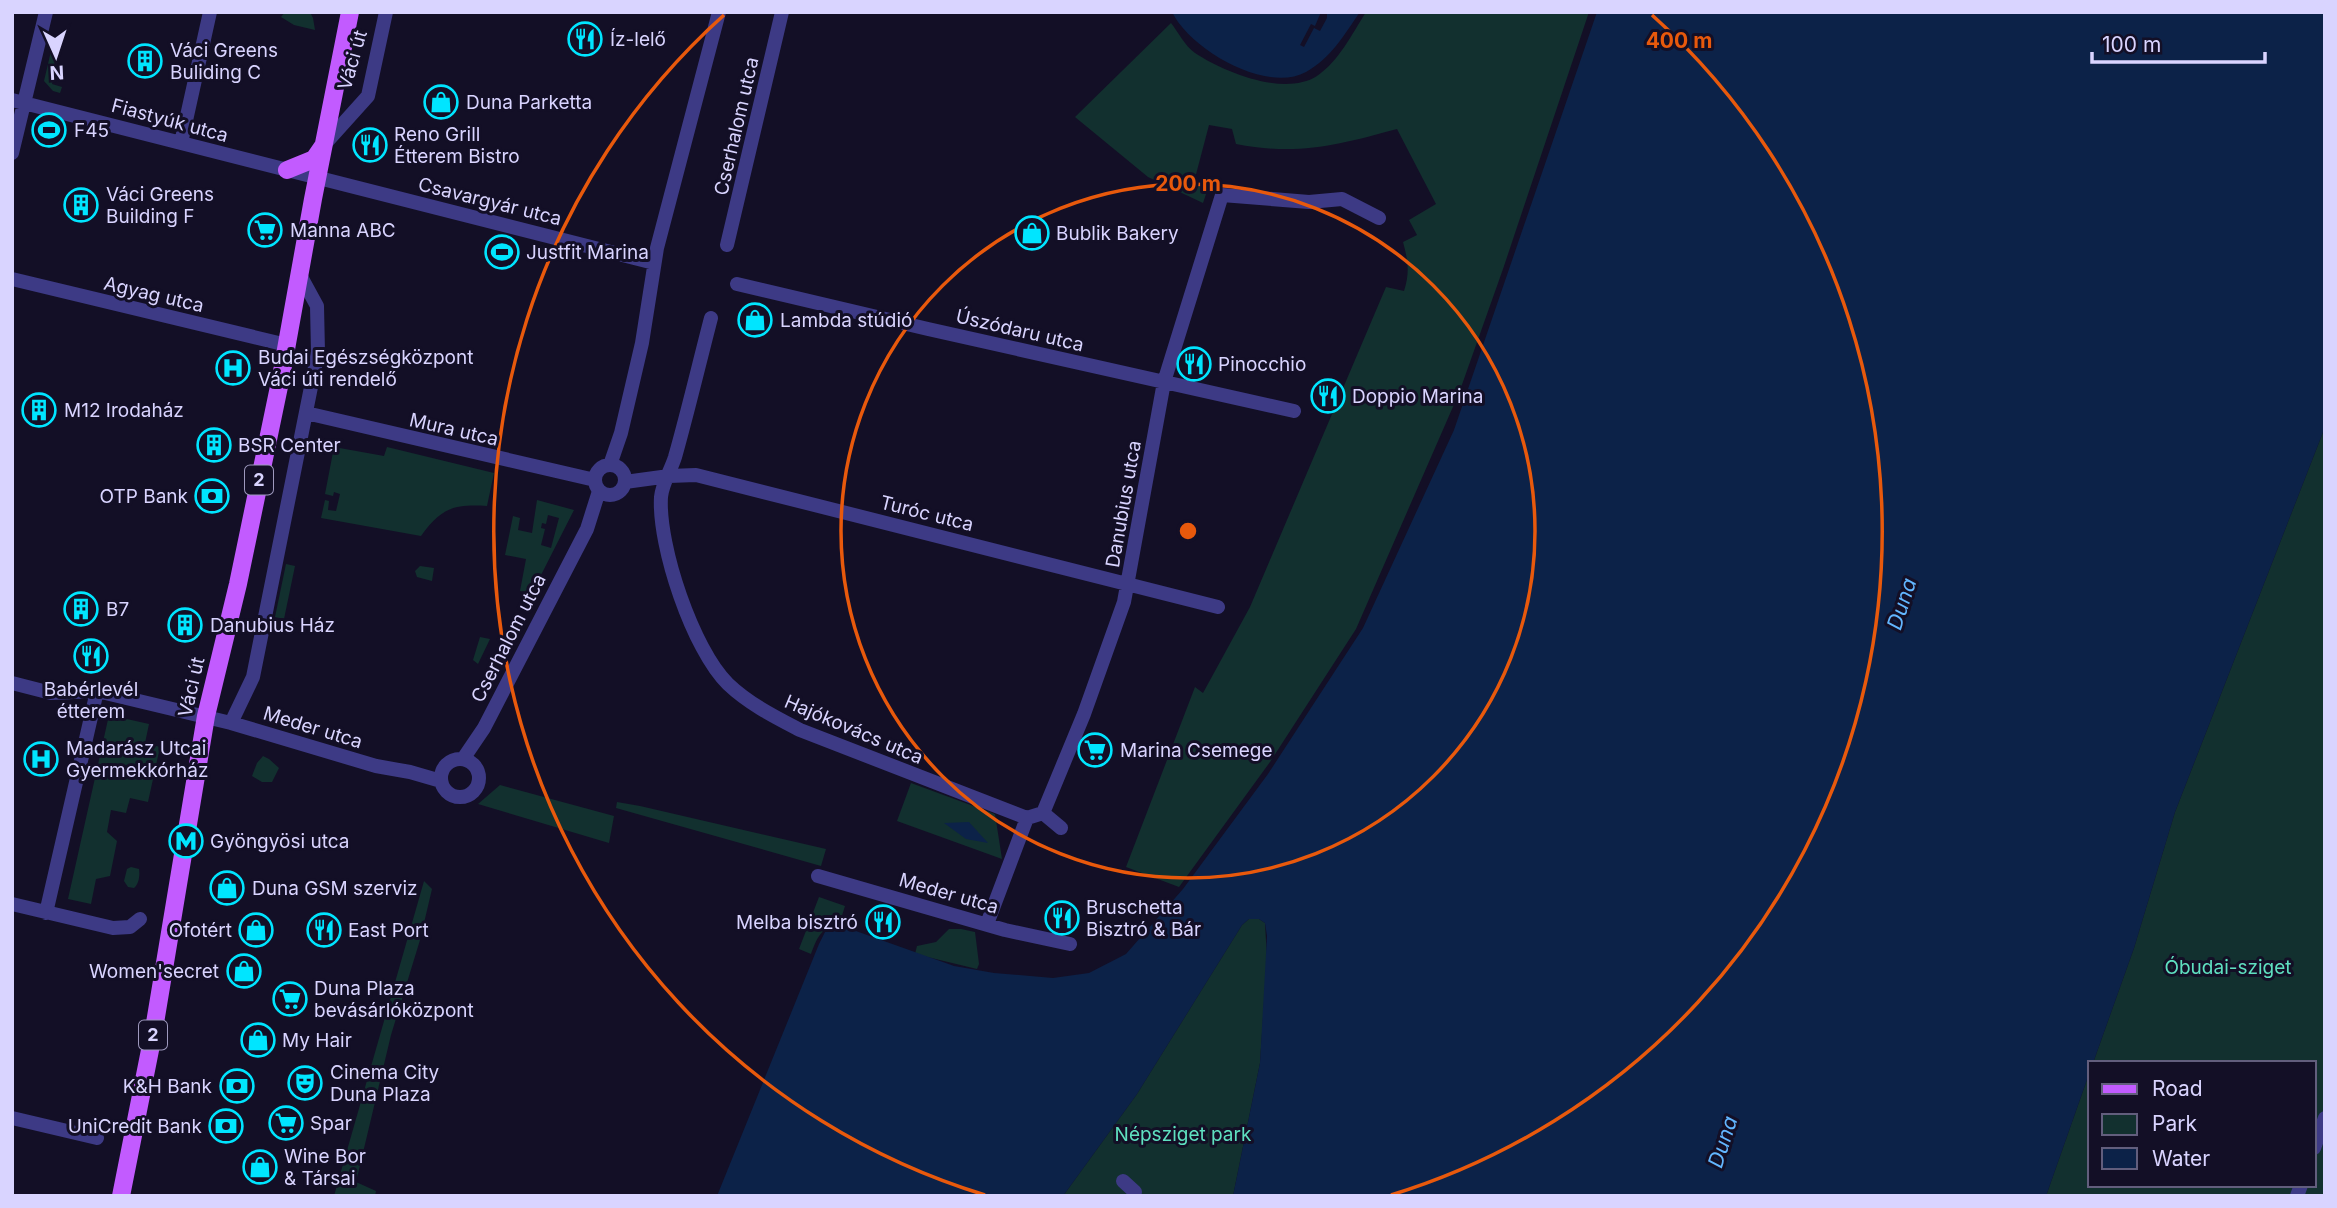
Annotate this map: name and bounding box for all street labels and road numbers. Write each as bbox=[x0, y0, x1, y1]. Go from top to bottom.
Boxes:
street label: Váci út bbox=[333, 28, 372, 93]
street label: Cserhalom utca bbox=[709, 55, 764, 198]
street label: Fiastyúk utca bbox=[109, 94, 231, 147]
street label: Csavargyár utca bbox=[416, 173, 564, 230]
street label: Agyag utca bbox=[102, 272, 206, 317]
street label: Úszódaru utca bbox=[954, 304, 1086, 356]
street label: Mura utca bbox=[407, 408, 501, 451]
street label: Danubius utca bbox=[1101, 439, 1146, 569]
road number: 2 bbox=[245, 466, 273, 494]
street label: Turóc utca bbox=[878, 491, 976, 536]
street label: Cserhalom utca bbox=[466, 570, 551, 706]
street label: Váci út bbox=[173, 655, 210, 719]
street label: Hajókovács utca bbox=[781, 690, 927, 769]
street label: Meder utca bbox=[261, 702, 365, 753]
street label: Meder utca bbox=[896, 868, 1001, 919]
road number: 2 bbox=[139, 1020, 167, 1050]

